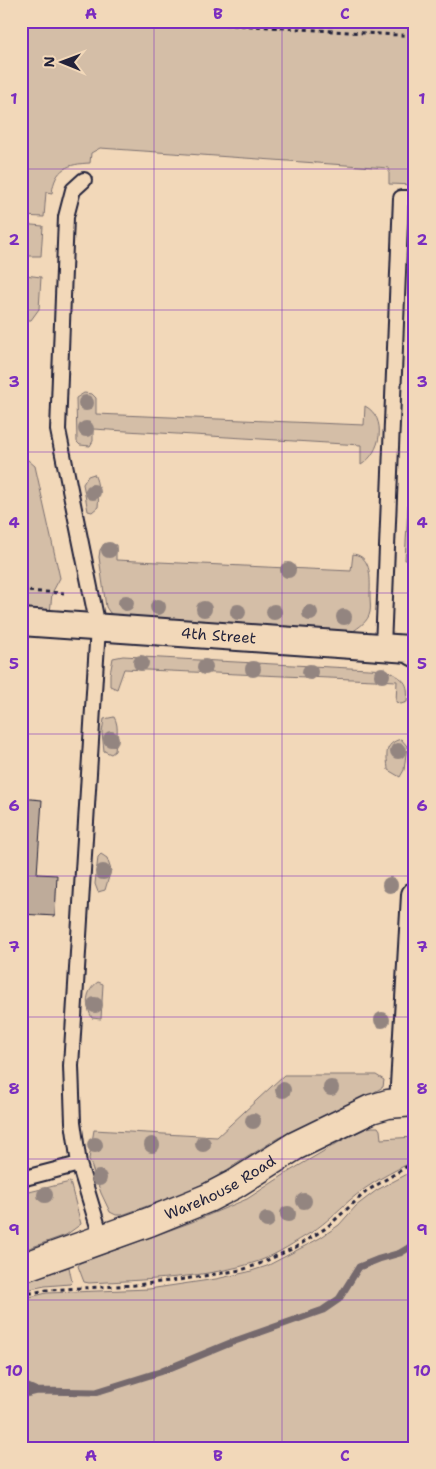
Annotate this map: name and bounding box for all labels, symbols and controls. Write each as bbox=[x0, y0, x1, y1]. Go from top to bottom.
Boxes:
text: A bbox=[85, 3, 97, 24]
text: B bbox=[213, 3, 223, 24]
text: C bbox=[340, 3, 350, 24]
north arrow bbox=[38, 38, 88, 88]
text: N bbox=[40, 56, 58, 67]
text: 1 bbox=[10, 88, 18, 109]
text: 1 bbox=[418, 88, 426, 109]
text: 2 bbox=[8, 229, 20, 250]
text: 2 bbox=[416, 229, 428, 250]
text: 3 bbox=[8, 371, 20, 392]
text: 3 bbox=[416, 371, 428, 392]
text: 4 bbox=[8, 512, 20, 533]
text: 4 bbox=[416, 512, 428, 533]
street label: 4th Street bbox=[180, 623, 257, 648]
text: 5 bbox=[9, 653, 19, 674]
text: 5 bbox=[417, 653, 427, 674]
text: 6 bbox=[8, 795, 20, 816]
text: 6 bbox=[416, 795, 428, 816]
text: 7 bbox=[8, 936, 20, 957]
text: 7 bbox=[416, 936, 428, 957]
text: 8 bbox=[8, 1078, 20, 1099]
text: 8 bbox=[416, 1078, 428, 1099]
street label: Warehouse Road bbox=[162, 1151, 280, 1225]
text: 9 bbox=[8, 1219, 20, 1240]
text: 9 bbox=[416, 1219, 428, 1240]
text: 10 bbox=[5, 1360, 23, 1381]
text: 10 bbox=[413, 1360, 431, 1381]
text: A bbox=[85, 1445, 97, 1466]
text: B bbox=[213, 1445, 223, 1466]
text: C bbox=[340, 1445, 350, 1466]

